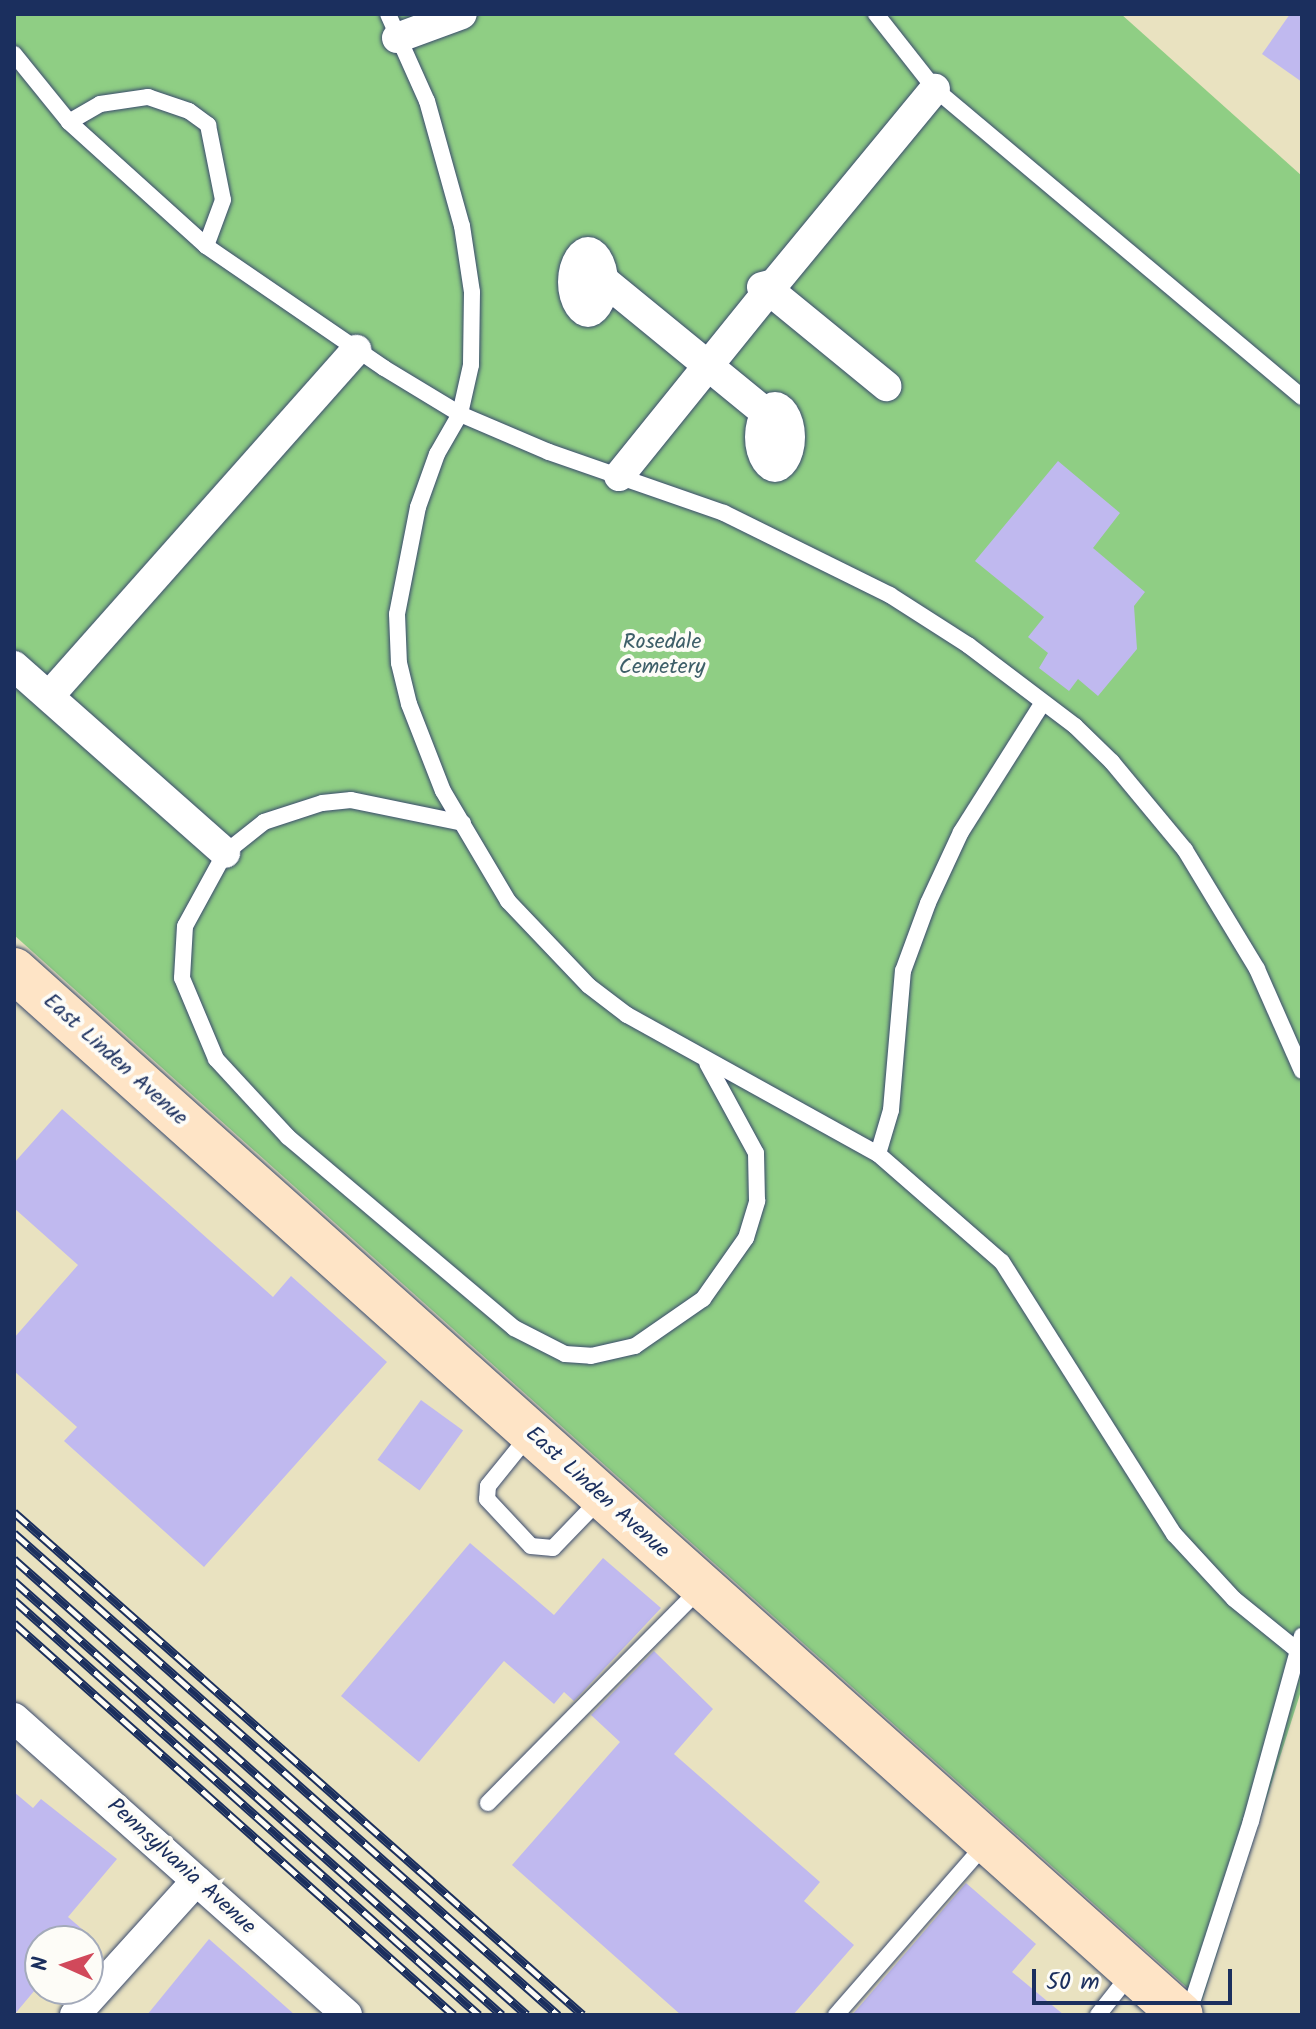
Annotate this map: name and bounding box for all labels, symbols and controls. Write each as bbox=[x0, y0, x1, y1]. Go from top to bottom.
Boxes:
park label: Rosedale Cemetery bbox=[619, 629, 705, 680]
street label: East Linden Avenue bbox=[37, 988, 193, 1132]
street label: East Linden Avenue bbox=[519, 1421, 675, 1565]
street label: Pennsylvania Avenue bbox=[101, 1793, 261, 1941]
north arrow bbox=[24, 1925, 104, 2005]
scale bar bbox=[1036, 1953, 1236, 2003]
text: N bbox=[24, 1956, 59, 1972]
text: 50 m bbox=[1046, 1963, 1100, 2002]

